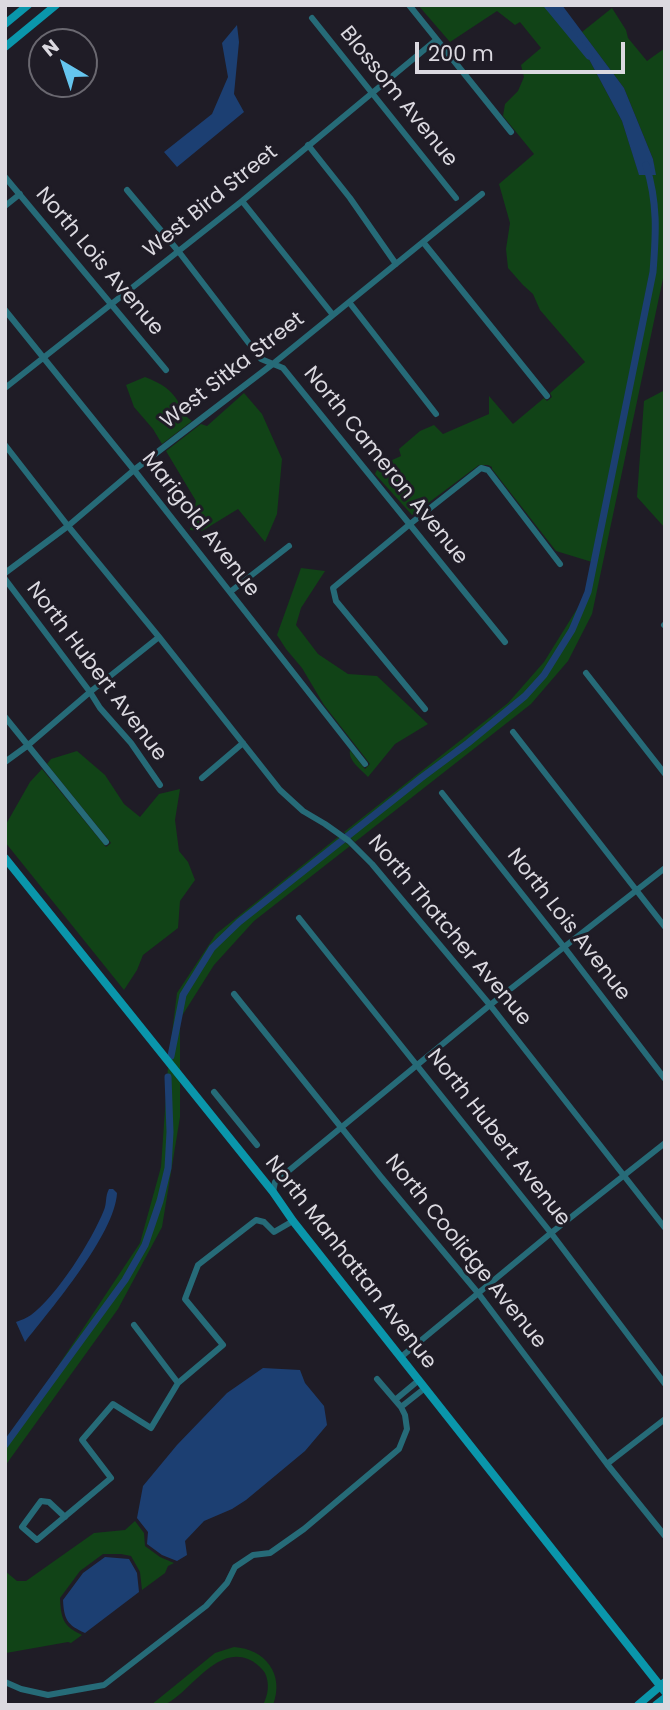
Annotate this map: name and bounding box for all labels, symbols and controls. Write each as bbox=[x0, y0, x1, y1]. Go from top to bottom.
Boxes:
street label: Blossom Avenue bbox=[334, 22, 462, 172]
north arrow bbox=[28, 28, 98, 98]
scale bar bbox=[418, 28, 628, 72]
text: N bbox=[37, 33, 65, 63]
text: 200 m bbox=[428, 39, 494, 68]
street label: West Bird Street bbox=[139, 140, 283, 264]
street label: North Lois Avenue bbox=[30, 183, 168, 341]
street label: West Sitka Street bbox=[156, 307, 310, 435]
street label: North Cameron Avenue bbox=[297, 362, 473, 570]
street label: Marigold Avenue bbox=[136, 448, 264, 602]
street label: North Hubert Avenue bbox=[20, 577, 172, 767]
street label: North Thatcher Avenue bbox=[362, 831, 536, 1031]
street label: North Lois Avenue bbox=[501, 844, 635, 1006]
street label: North Hubert Avenue bbox=[421, 1044, 575, 1232]
street label: North Coolidge Avenue bbox=[379, 1150, 551, 1354]
street label: North Manhattan Avenue bbox=[259, 1151, 441, 1375]

